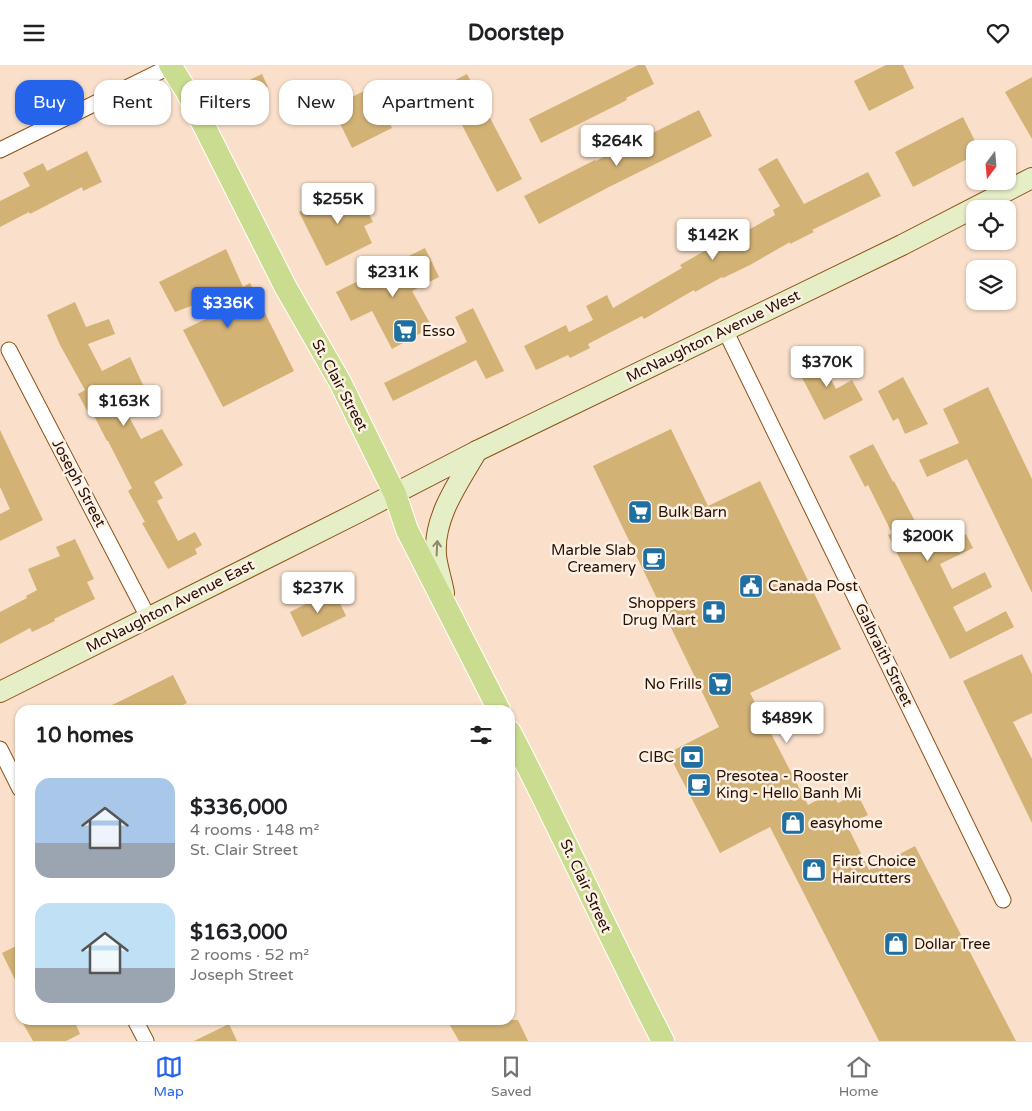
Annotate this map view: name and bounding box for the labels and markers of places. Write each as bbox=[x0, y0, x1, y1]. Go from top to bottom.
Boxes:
pin: $264K bbox=[582, 124, 652, 167]
pin: $255K bbox=[303, 183, 373, 225]
pin: $142K bbox=[678, 219, 748, 261]
pin: $231K bbox=[358, 255, 428, 298]
pin: $336K bbox=[193, 287, 263, 329]
supermarket icon: Esso bbox=[392, 318, 418, 344]
place label: Esso bbox=[422, 322, 455, 340]
pin: $370K bbox=[792, 345, 862, 388]
pin: $163K bbox=[89, 385, 159, 427]
supermarket icon: Bulk Barn bbox=[627, 499, 653, 525]
place label: Bulk Barn bbox=[658, 503, 727, 521]
pin: $200K bbox=[893, 519, 963, 562]
place label: Marble Slab Creamery bbox=[551, 541, 636, 576]
cafe icon: Marble Slab Creamery bbox=[641, 546, 667, 572]
pin: $237K bbox=[283, 571, 353, 614]
public building icon: Canada Post bbox=[738, 573, 764, 599]
place label: Canada Post bbox=[768, 577, 858, 595]
place label: Shoppers Drug Mart bbox=[622, 594, 696, 629]
pharmacy icon: Shoppers Drug Mart bbox=[701, 599, 727, 625]
supermarket icon: No Frills bbox=[707, 671, 733, 697]
place label: No Frills bbox=[644, 675, 702, 693]
pin: $489K bbox=[752, 701, 822, 744]
bank icon: CIBC bbox=[679, 744, 705, 770]
place label: CIBC bbox=[638, 748, 674, 766]
place label: Presotea - Rooster King - Hello Banh Mi bbox=[716, 767, 861, 802]
cafe icon: Presotea - Rooster King - Hello Banh Mi bbox=[686, 772, 712, 798]
shop icon: easyhome bbox=[780, 810, 806, 836]
place label: easyhome bbox=[810, 814, 883, 832]
place label: First Choice Haircutters bbox=[832, 852, 916, 887]
shop icon: First Choice Haircutters bbox=[801, 857, 827, 883]
shop icon: Dollar Tree bbox=[883, 931, 909, 957]
place label: Dollar Tree bbox=[914, 935, 990, 953]

